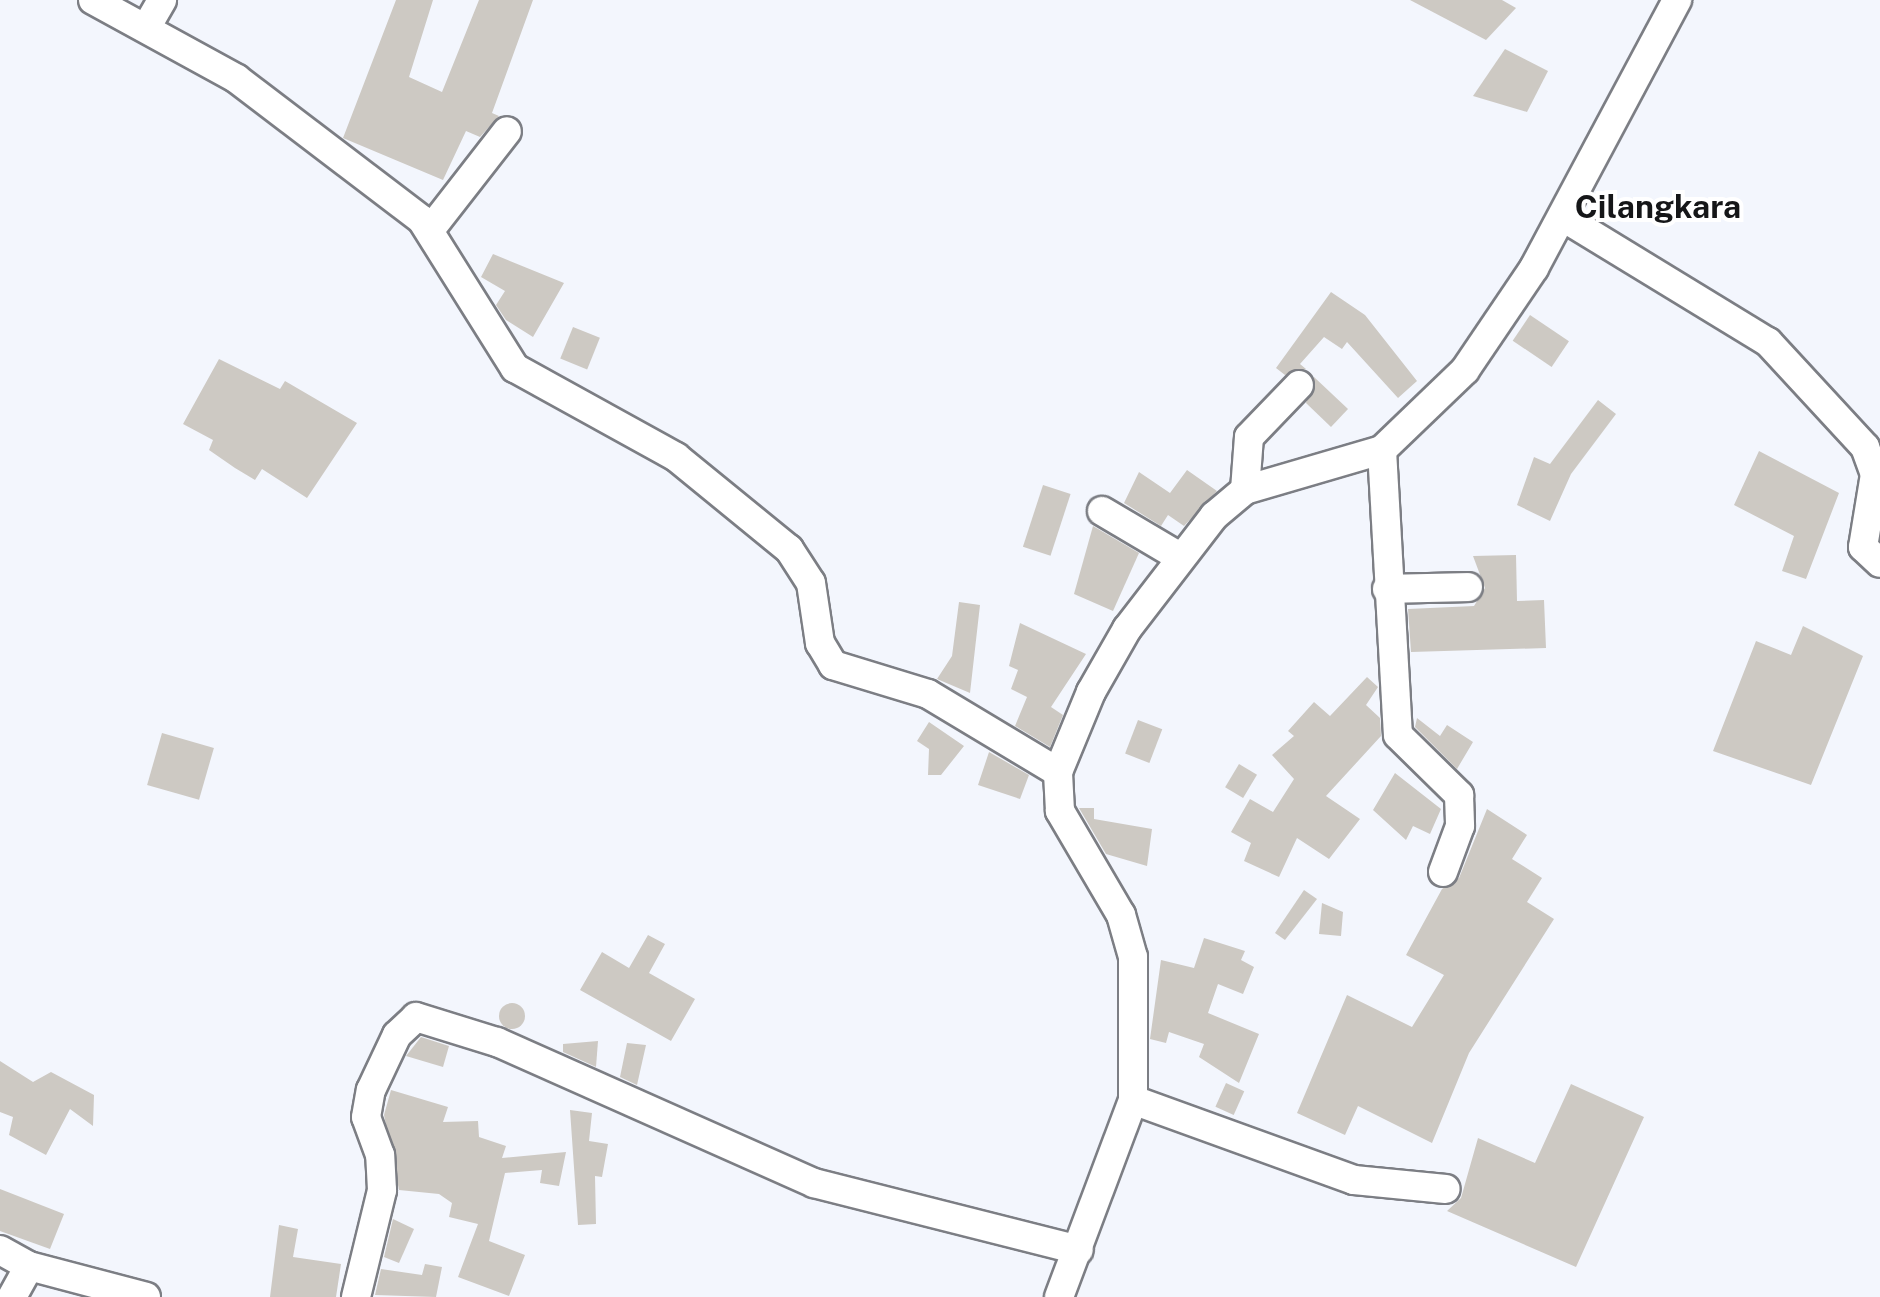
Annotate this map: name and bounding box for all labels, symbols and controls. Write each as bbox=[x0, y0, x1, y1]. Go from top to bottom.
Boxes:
district label: Cilangkara bbox=[1575, 188, 1741, 226]

